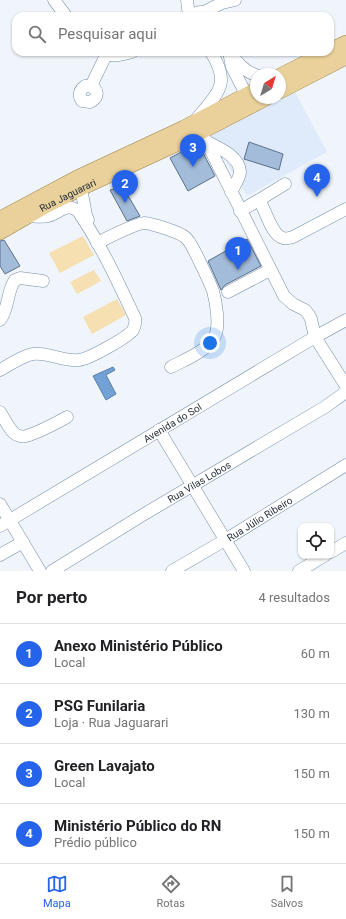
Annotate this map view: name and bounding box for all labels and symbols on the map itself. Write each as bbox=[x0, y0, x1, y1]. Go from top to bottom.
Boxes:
north arrow bbox=[250, 68, 286, 104]
pin: 3 bbox=[180, 134, 206, 167]
pin: 4 bbox=[304, 164, 330, 197]
pin: 2 bbox=[112, 170, 138, 203]
street label: Rua Jaguarari bbox=[37, 177, 98, 214]
pin: 1 bbox=[225, 237, 251, 270]
your location bbox=[200, 333, 220, 353]
street label: Avenida do Sol bbox=[142, 401, 204, 445]
street label: Rua Vilas Lobos bbox=[166, 459, 233, 505]
street label: Rua Júlio Ribeiro bbox=[225, 495, 295, 543]

